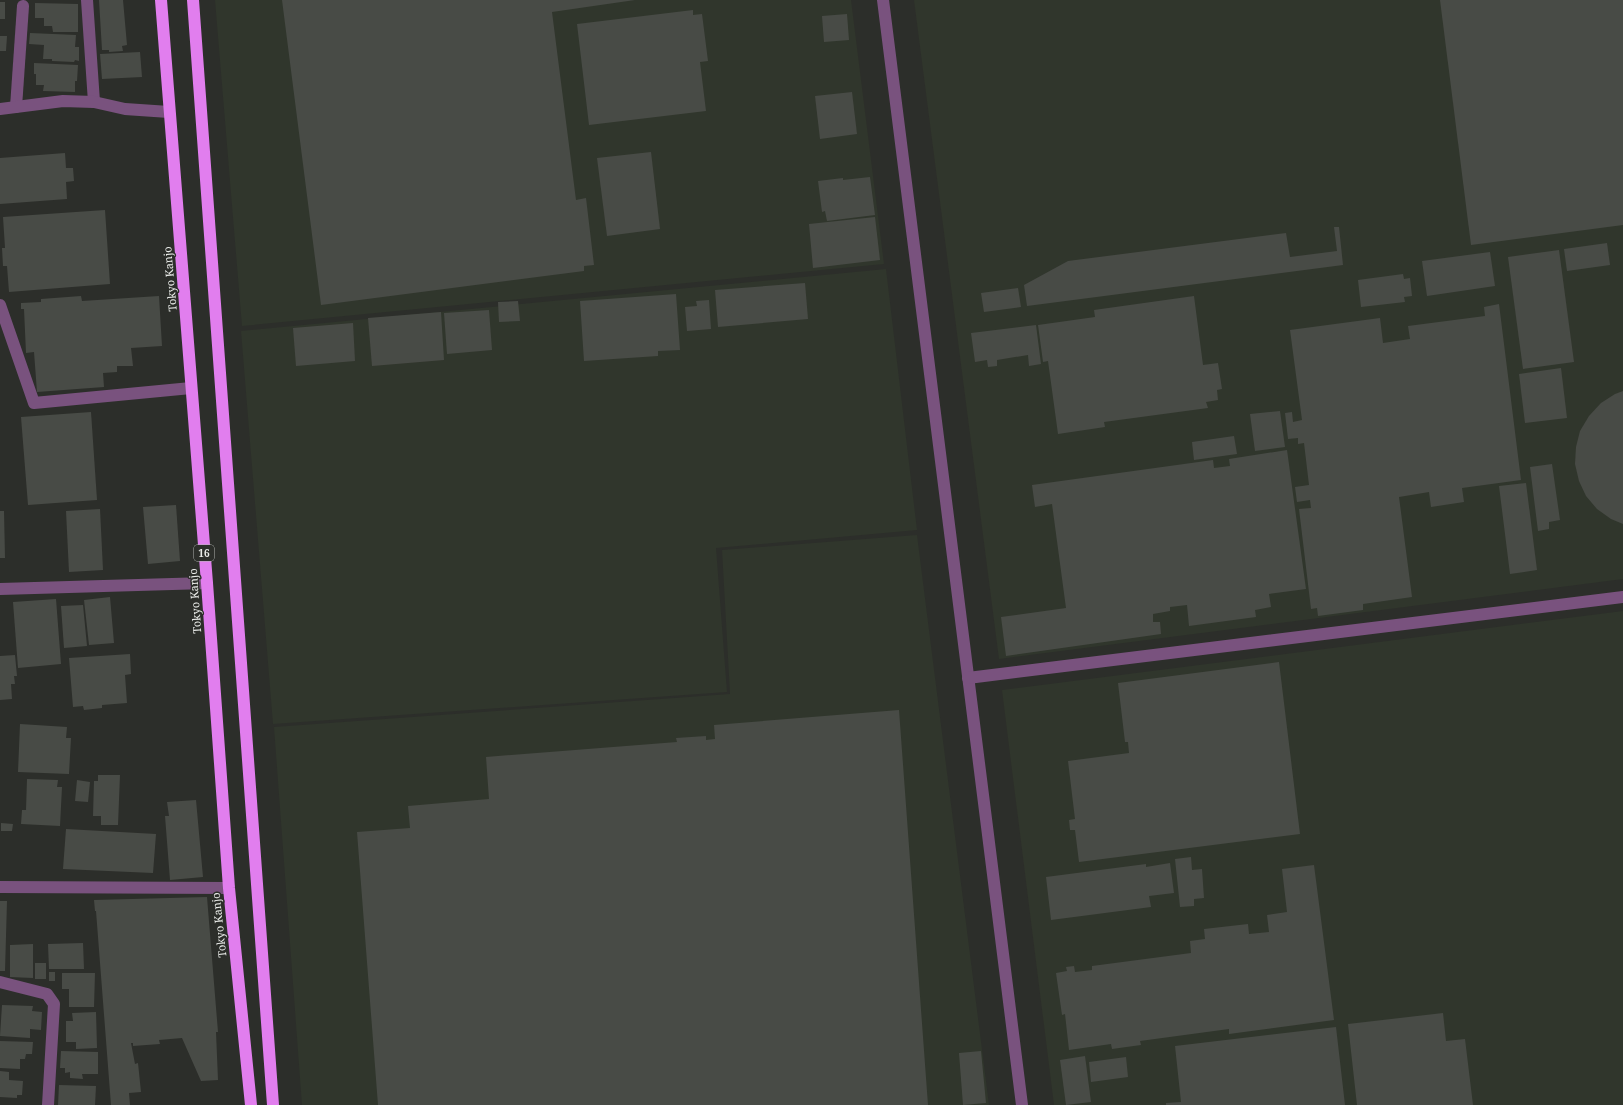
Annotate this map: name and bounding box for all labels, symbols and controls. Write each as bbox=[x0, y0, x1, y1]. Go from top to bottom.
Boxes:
street label: Tokyo Kanjo bbox=[159, 246, 180, 312]
road number: 16 bbox=[194, 545, 214, 561]
street label: Tokyo Kanjo bbox=[185, 568, 204, 634]
street label: Tokyo Kanjo bbox=[208, 892, 229, 958]

